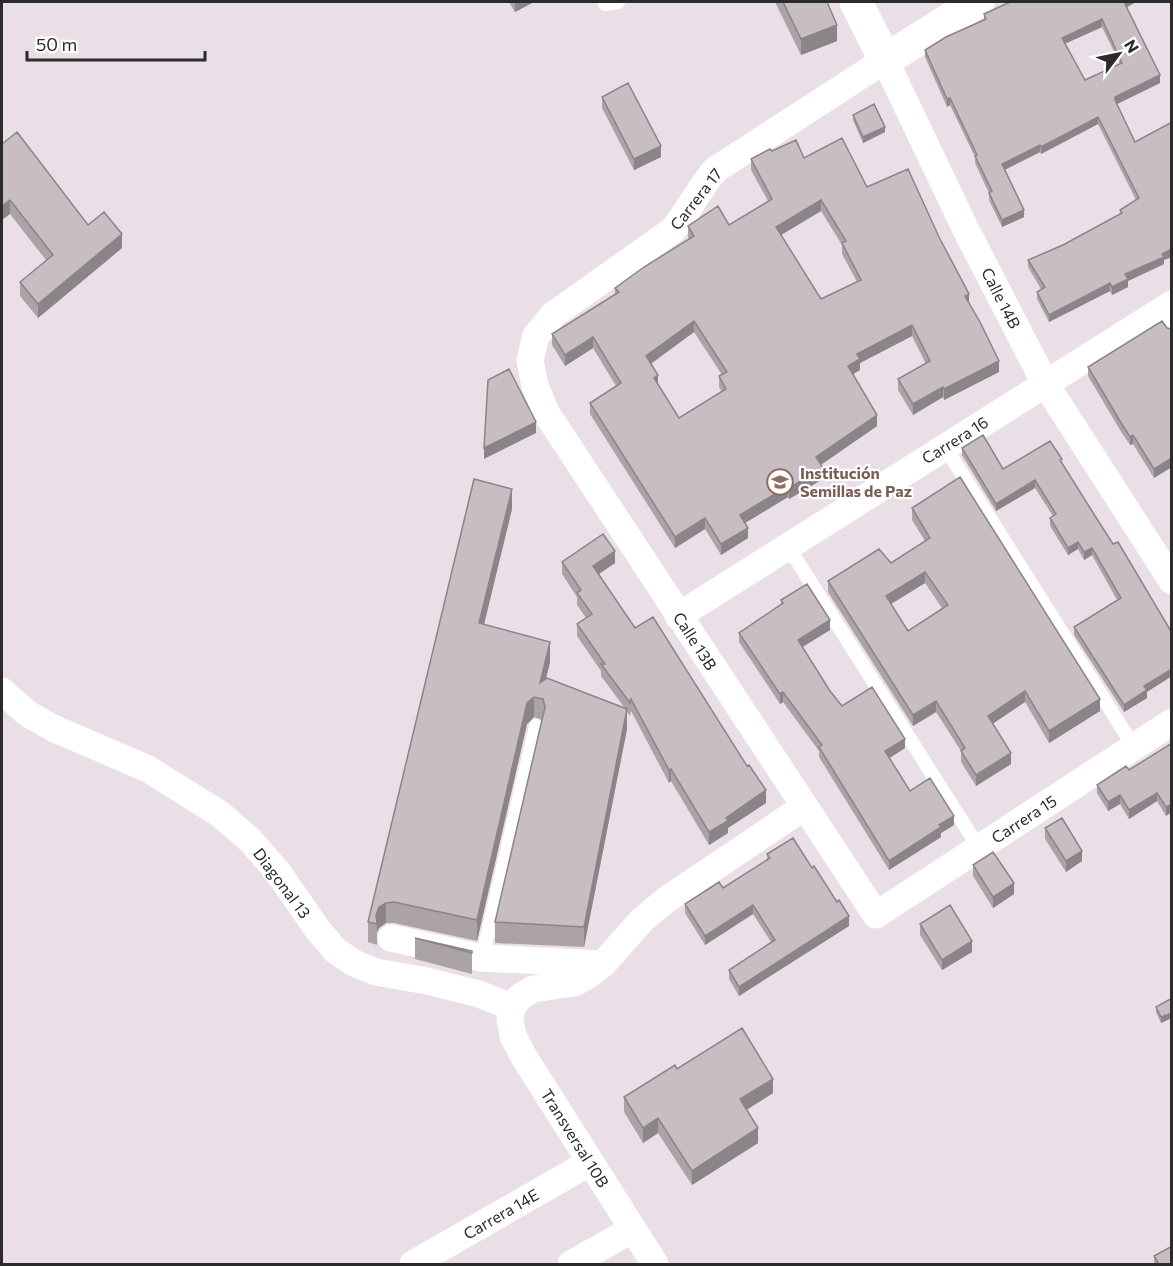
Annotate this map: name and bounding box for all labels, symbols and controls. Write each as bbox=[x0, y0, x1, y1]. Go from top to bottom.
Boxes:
scale bar bbox=[27, 24, 206, 62]
north arrow bbox=[1089, 24, 1149, 84]
text: 50 m bbox=[36, 33, 77, 55]
text: N bbox=[1121, 36, 1143, 56]
street label: Carrera 17 bbox=[666, 164, 726, 233]
street label: Calle 14B bbox=[978, 264, 1025, 331]
street label: Carrera 16 bbox=[918, 412, 991, 467]
place label: Institución Semillas de Paz bbox=[800, 463, 912, 500]
school or university icon: Institución Semillas de Paz bbox=[765, 467, 795, 497]
street label: Calle 13B bbox=[670, 608, 721, 673]
street label: Carrera 15 bbox=[988, 790, 1060, 847]
street label: Diagonal 13 bbox=[250, 844, 315, 922]
street label: Transversal 10B bbox=[538, 1085, 613, 1191]
street label: Carrera 14E bbox=[460, 1184, 542, 1243]

